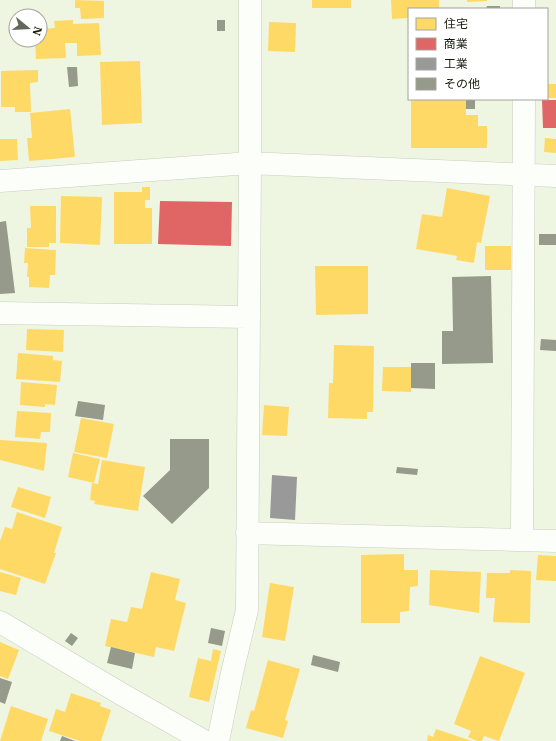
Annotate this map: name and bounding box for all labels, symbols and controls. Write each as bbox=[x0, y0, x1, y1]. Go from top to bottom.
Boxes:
north arrow bbox=[8, 8, 48, 48]
legend bbox=[408, 8, 548, 100]
text: 住宅 bbox=[444, 16, 468, 31]
text: N bbox=[29, 25, 46, 38]
text: 商業 bbox=[444, 36, 468, 51]
text: 工業 bbox=[444, 56, 468, 71]
text: その他 bbox=[444, 76, 480, 91]

